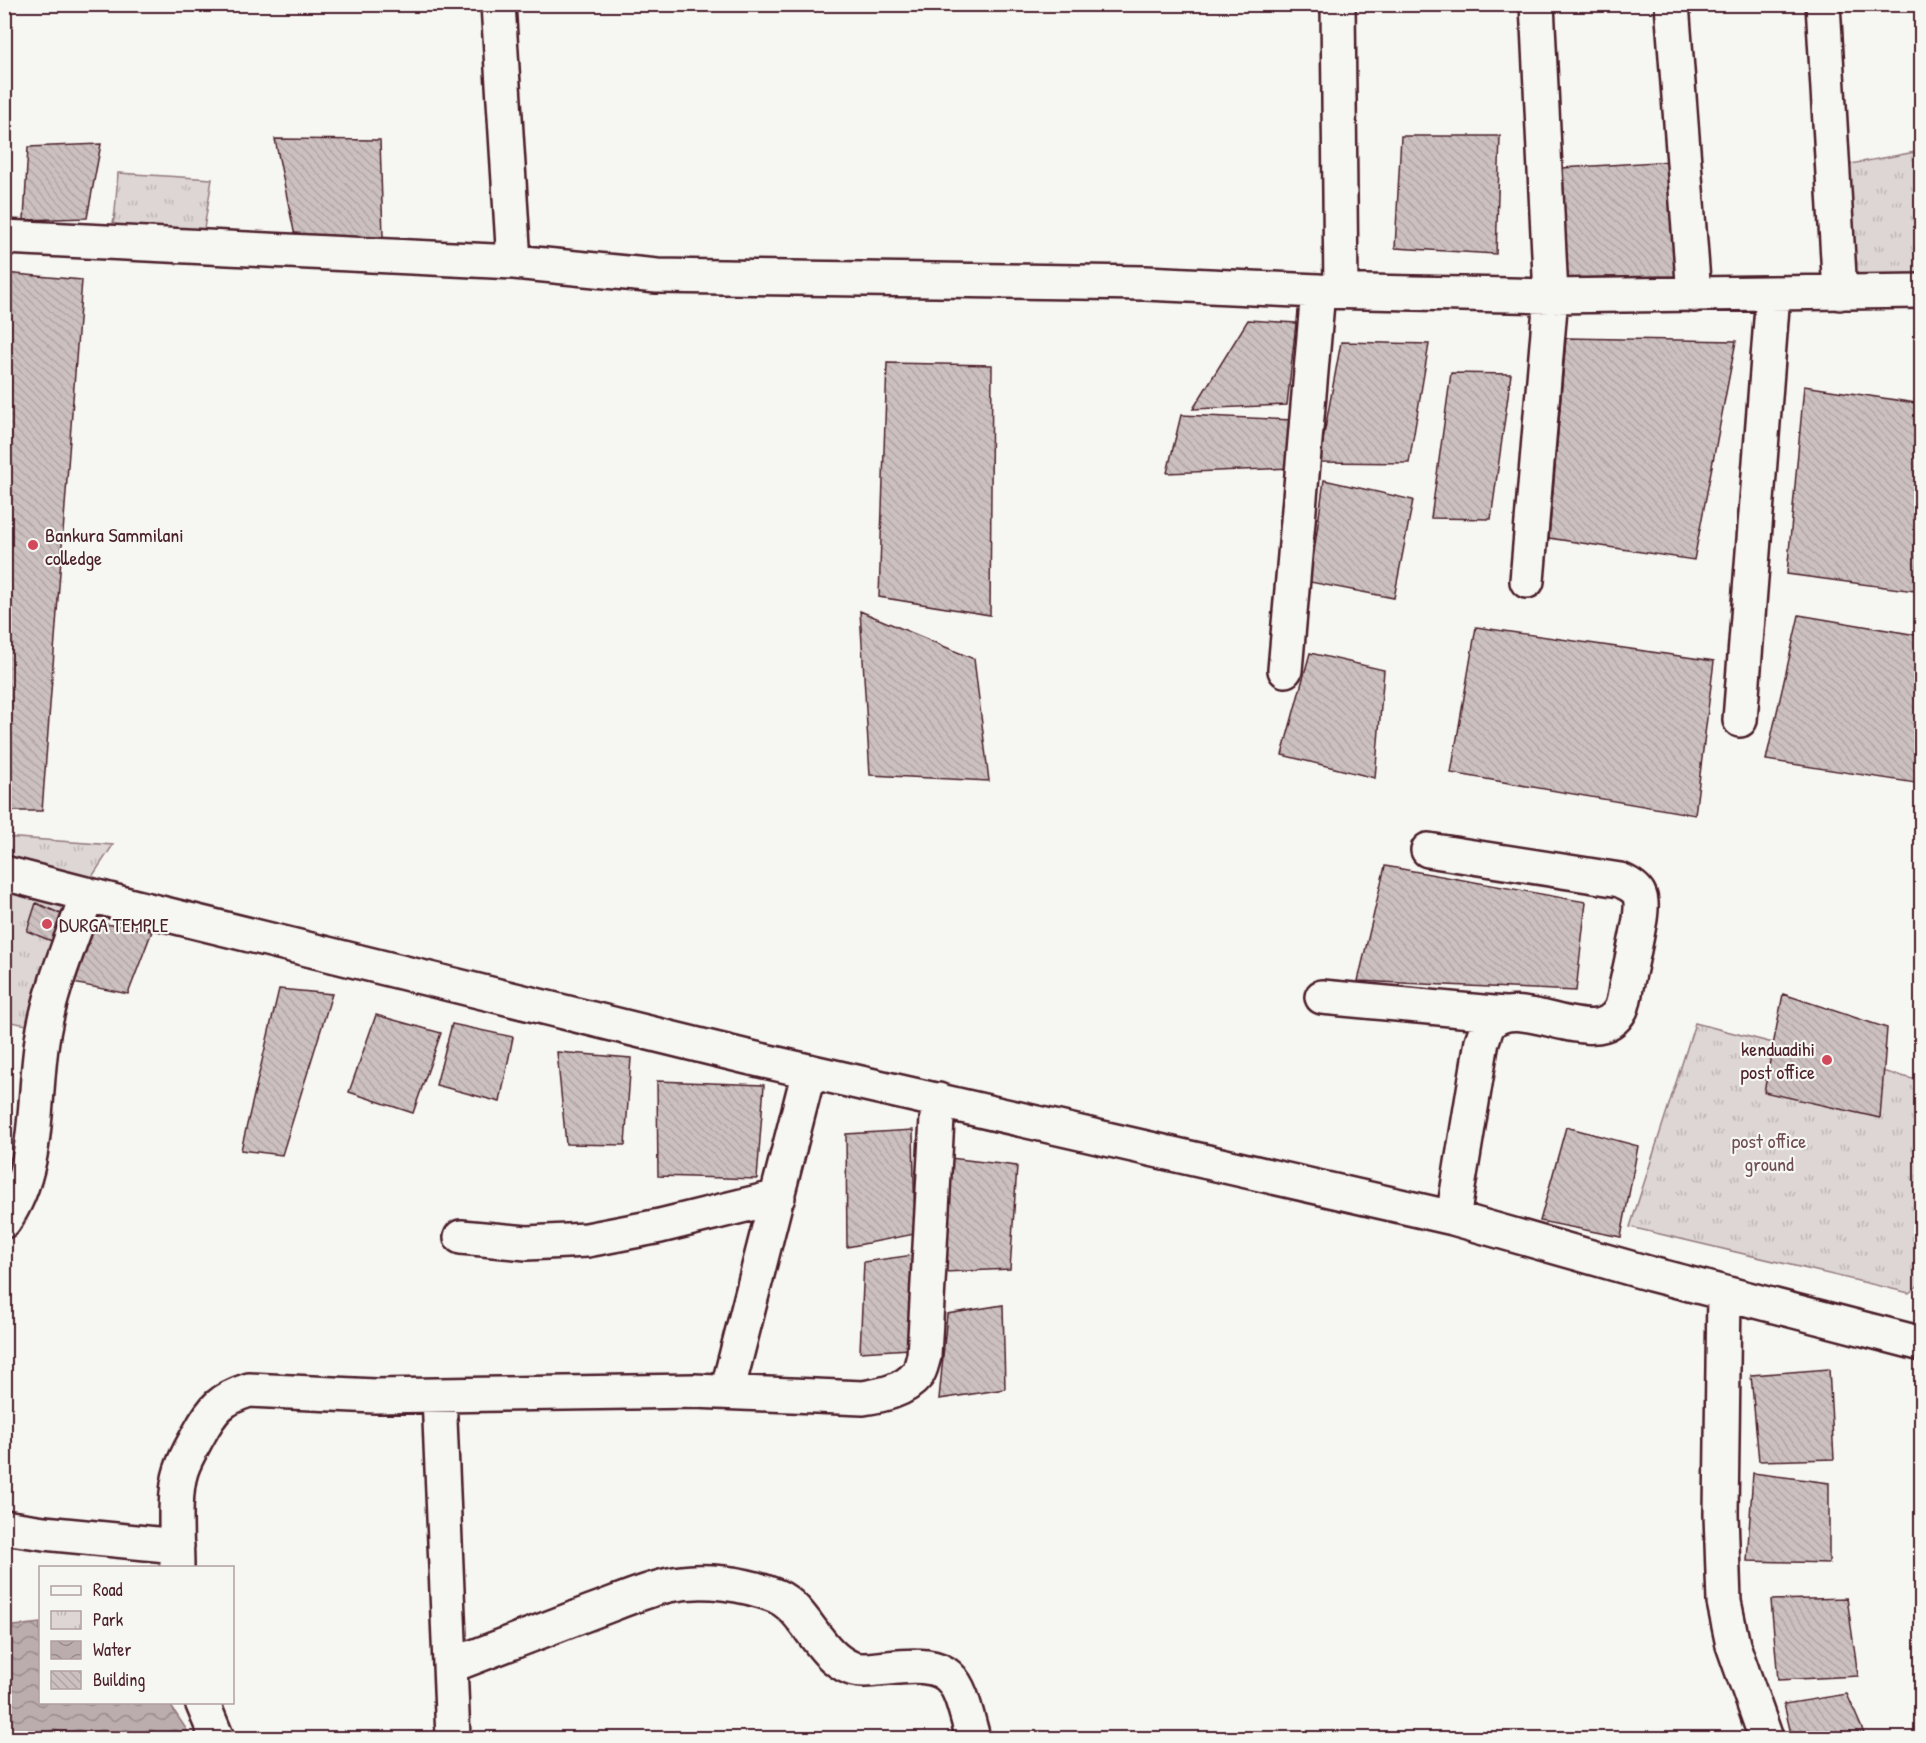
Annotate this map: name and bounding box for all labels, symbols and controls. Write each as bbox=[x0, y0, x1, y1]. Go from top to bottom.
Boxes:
place label: Bankura Sammilani colledge bbox=[45, 521, 184, 571]
marker: Bankura Sammilani colledge bbox=[26, 538, 40, 552]
place label: DURGA TEMPLE bbox=[59, 911, 169, 938]
marker: DURGA TEMPLE bbox=[40, 917, 54, 931]
place label: kenduadihi post office bbox=[1740, 1035, 1815, 1085]
marker: kenduadihi post office bbox=[1820, 1053, 1834, 1067]
park label: post office ground bbox=[1732, 1127, 1806, 1177]
legend bbox=[39, 1566, 234, 1704]
text: Road bbox=[93, 1577, 123, 1602]
text: Park bbox=[93, 1607, 124, 1632]
text: Water bbox=[93, 1637, 131, 1662]
text: Building bbox=[93, 1667, 145, 1692]

